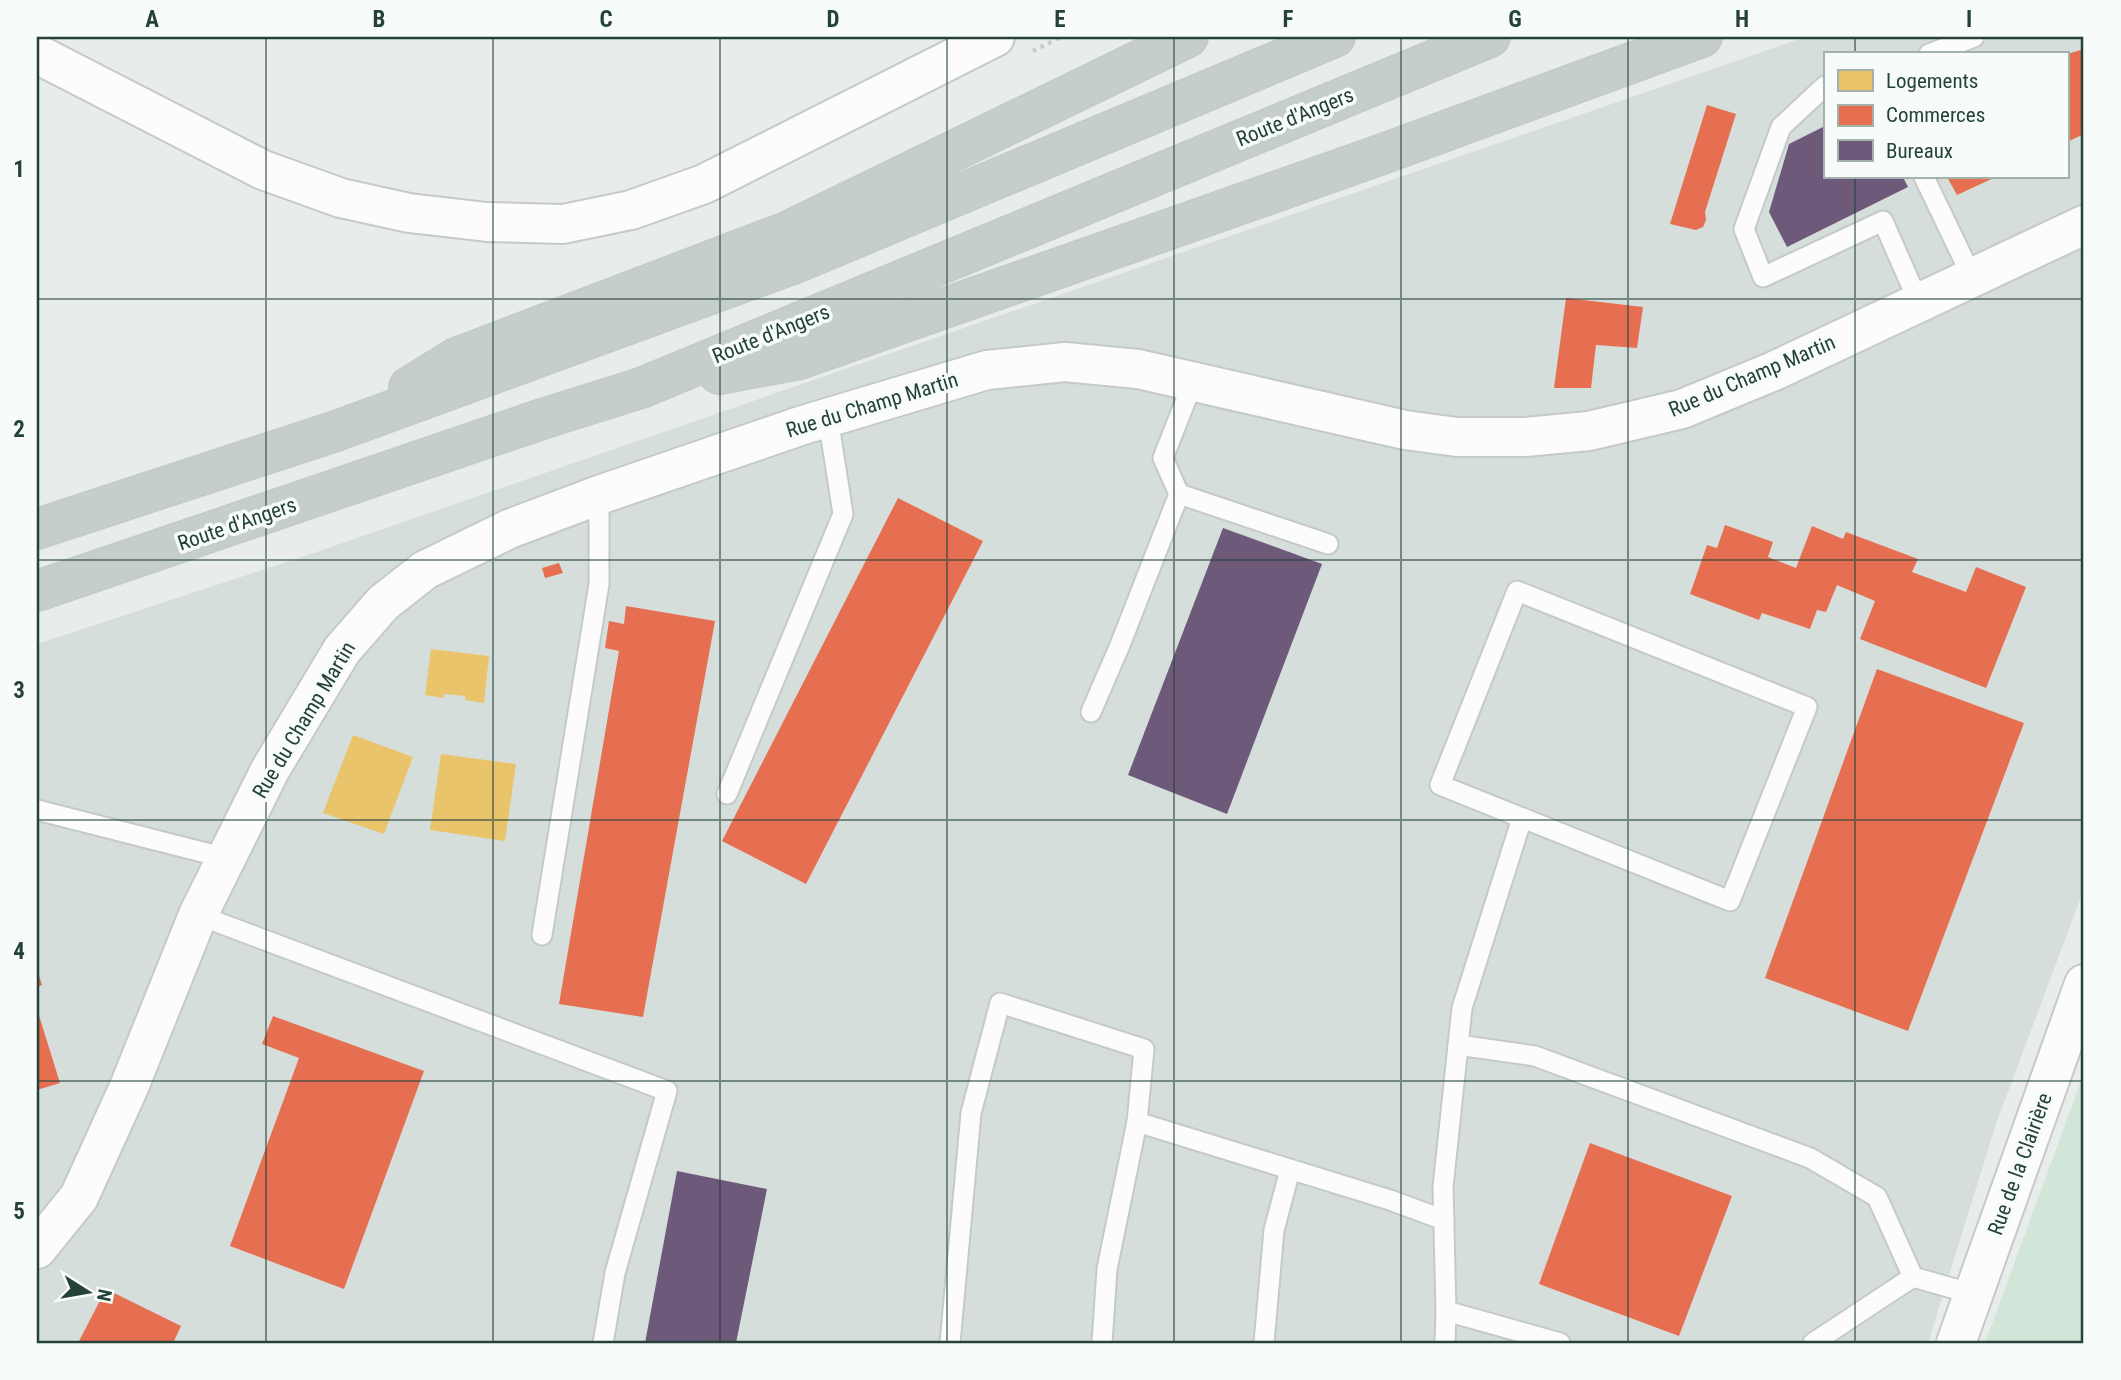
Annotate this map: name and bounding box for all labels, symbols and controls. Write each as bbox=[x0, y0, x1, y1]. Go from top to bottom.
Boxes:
text: A bbox=[145, 6, 159, 33]
text: B bbox=[373, 6, 385, 33]
text: C bbox=[599, 6, 613, 33]
text: D bbox=[827, 6, 840, 33]
text: E bbox=[1054, 6, 1066, 33]
text: F bbox=[1283, 6, 1294, 33]
text: G bbox=[1508, 6, 1522, 33]
text: H bbox=[1735, 6, 1749, 33]
text: I bbox=[1966, 6, 1972, 33]
legend bbox=[1824, 52, 2068, 178]
text: Logements bbox=[1886, 69, 1978, 93]
street label: Route d'Angers bbox=[1233, 83, 1357, 151]
text: Commerces bbox=[1886, 103, 1985, 127]
text: Bureaux bbox=[1886, 139, 1953, 163]
text: 1 bbox=[13, 156, 25, 183]
street label: Route d'Angers bbox=[709, 300, 833, 368]
street label: Rue du Champ Martin bbox=[1665, 330, 1839, 422]
street label: Rue du Champ Martin bbox=[783, 367, 961, 443]
text: 2 bbox=[13, 416, 25, 443]
street label: Route d'Angers bbox=[174, 492, 300, 556]
street label: Rue du Champ Martin bbox=[248, 637, 360, 803]
text: 3 bbox=[13, 677, 25, 704]
text: 4 bbox=[13, 938, 25, 965]
street label: Rue de la Clairière bbox=[1983, 1090, 2057, 1238]
text: 5 bbox=[13, 1198, 25, 1225]
north arrow bbox=[52, 1258, 122, 1328]
text: N bbox=[92, 1287, 117, 1303]

